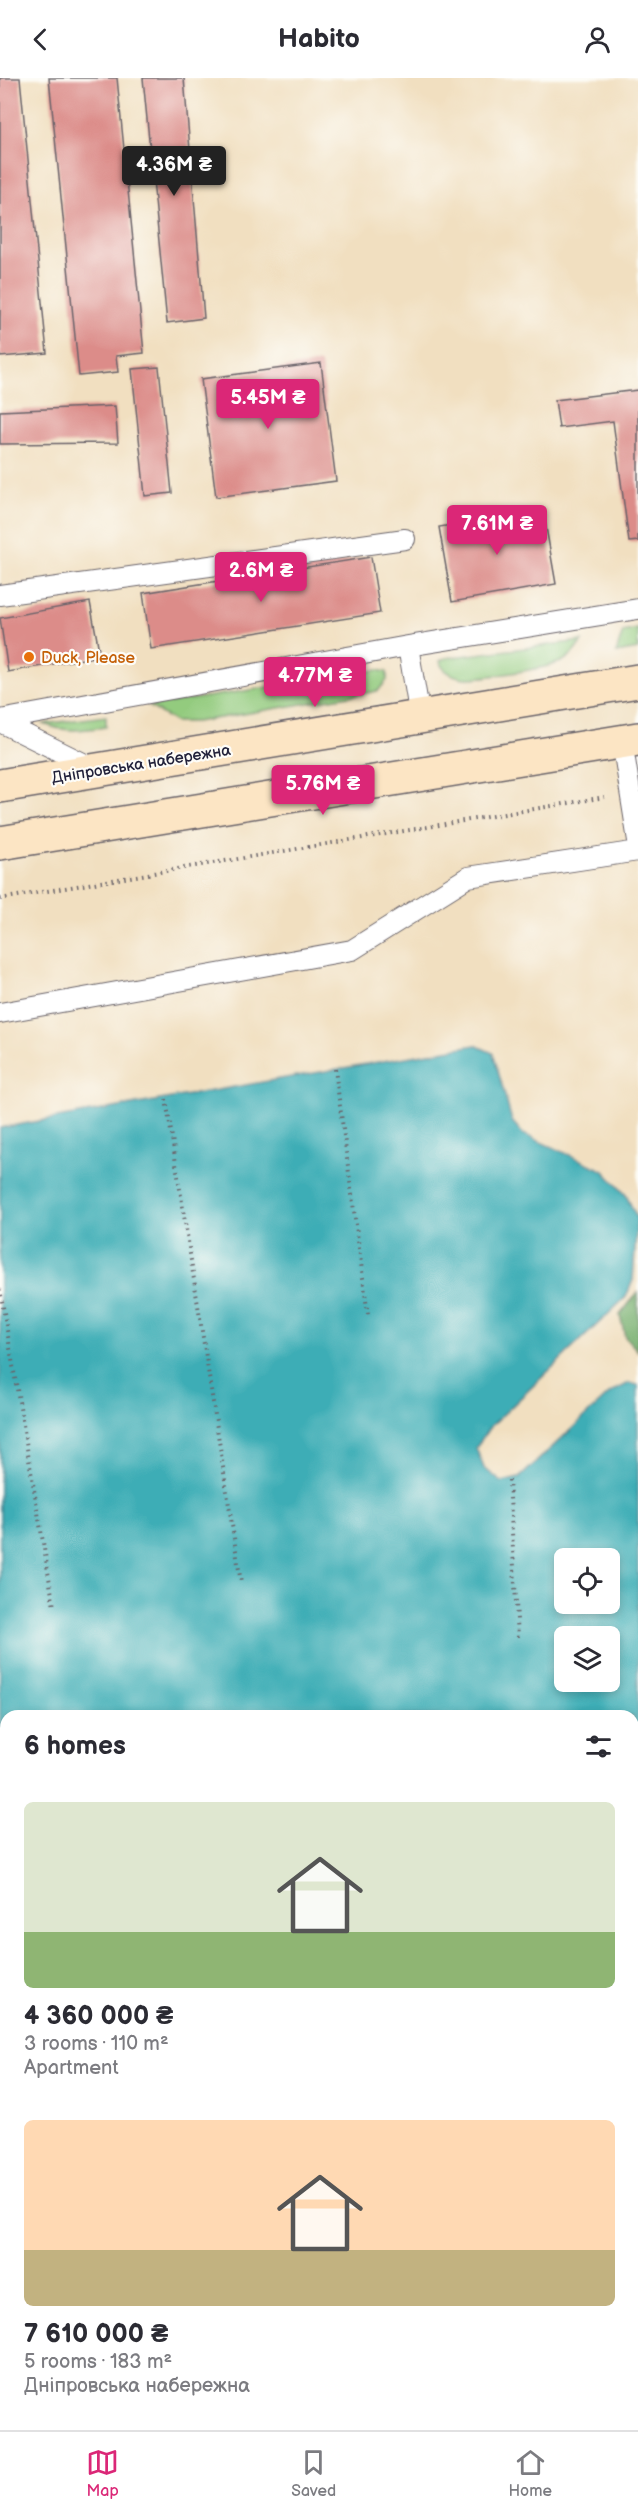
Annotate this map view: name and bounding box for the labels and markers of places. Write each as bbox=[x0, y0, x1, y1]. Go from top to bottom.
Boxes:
pin: 4.36M ₴ bbox=[119, 146, 229, 197]
pin: 5.45M ₴ bbox=[213, 379, 323, 430]
pin: 7.61M ₴ bbox=[442, 505, 552, 556]
pin: 2.6M ₴ bbox=[212, 552, 310, 603]
place label: Duck, Please bbox=[41, 649, 135, 668]
marker: Duck, Please bbox=[22, 650, 36, 664]
pin: 4.77M ₴ bbox=[260, 657, 370, 708]
pin: 5.76M ₴ bbox=[268, 765, 378, 816]

